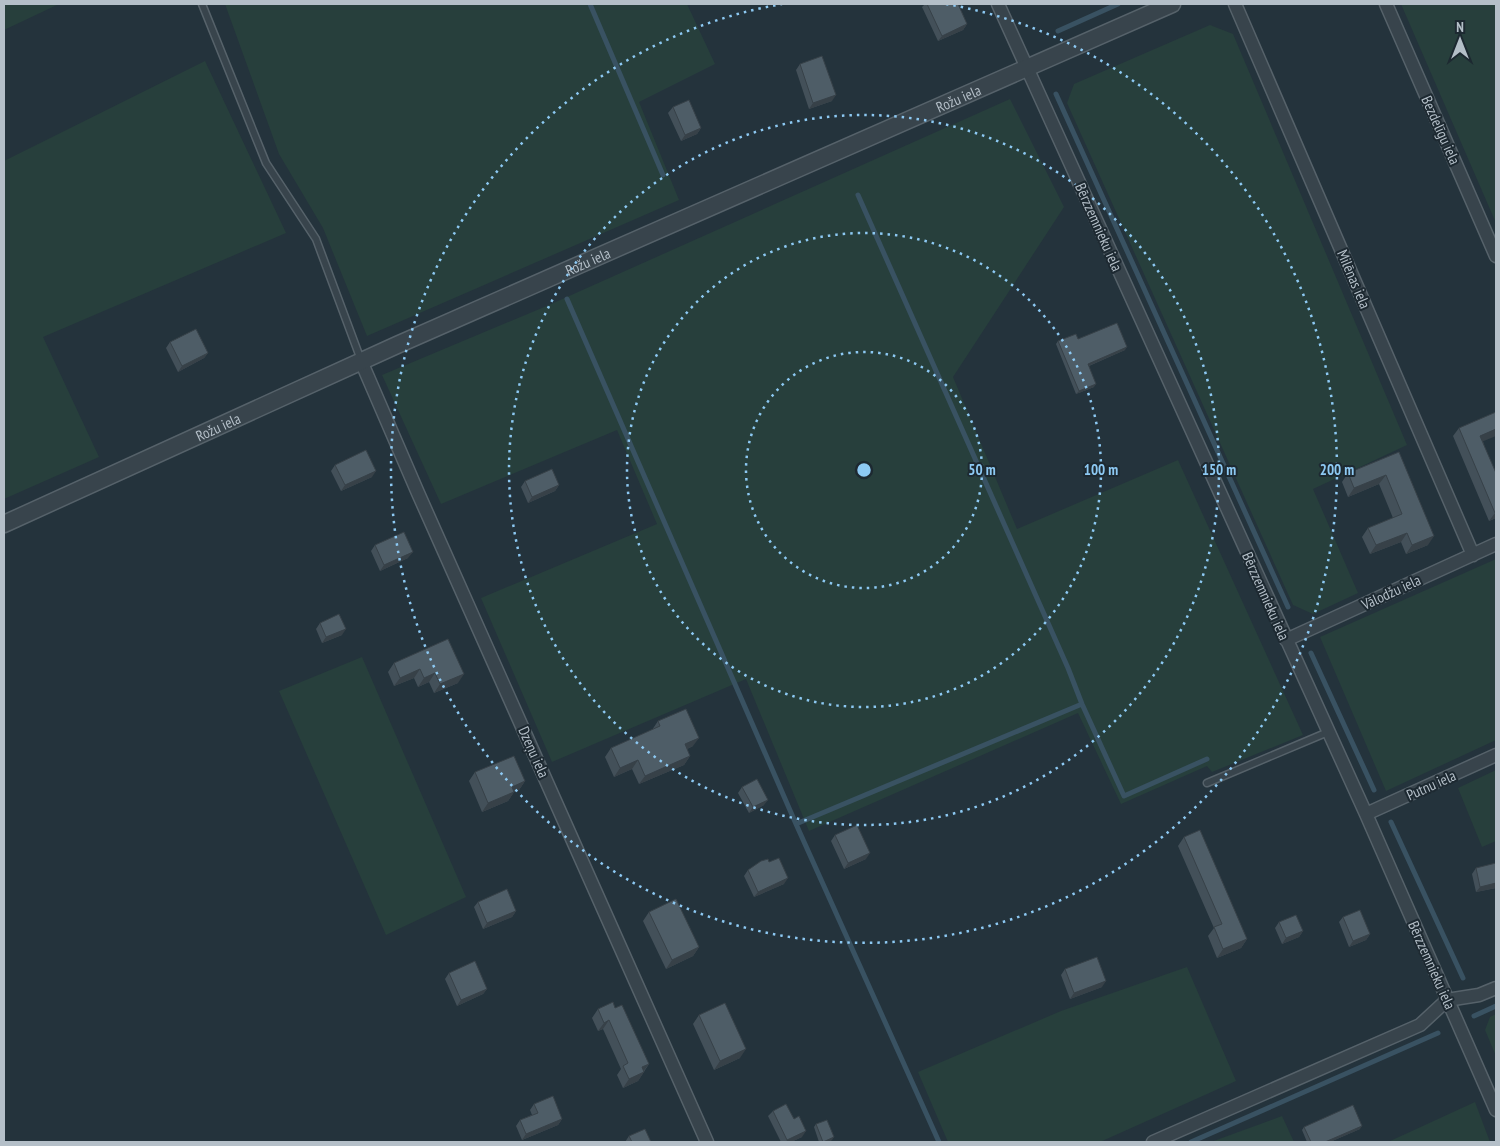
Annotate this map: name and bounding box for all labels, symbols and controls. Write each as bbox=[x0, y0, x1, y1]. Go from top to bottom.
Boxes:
north arrow bbox=[1435, 15, 1485, 65]
text: N bbox=[1456, 18, 1464, 36]
street label: Rožu iela bbox=[933, 80, 984, 116]
street label: Bezdelīgu iela bbox=[1417, 93, 1465, 167]
street label: Bērzzemnieku iela bbox=[1071, 180, 1127, 274]
street label: Rožu iela bbox=[562, 243, 613, 279]
street label: Milēnas iela bbox=[1333, 247, 1375, 311]
street label: Rožu iela bbox=[193, 408, 243, 445]
text: 50 m bbox=[968, 460, 996, 479]
text: 100 m bbox=[1084, 460, 1118, 479]
text: 150 m bbox=[1202, 460, 1236, 479]
text: 200 m bbox=[1320, 460, 1354, 479]
centre of rings bbox=[855, 461, 873, 479]
street label: Bērzzemnieku iela bbox=[1238, 549, 1294, 643]
street label: Vālodžu iela bbox=[1358, 570, 1424, 614]
street label: Dzeņu iela bbox=[514, 723, 554, 781]
street label: Putnu iela bbox=[1403, 766, 1459, 804]
street label: Bērzzemnieku iela bbox=[1404, 918, 1460, 1012]

